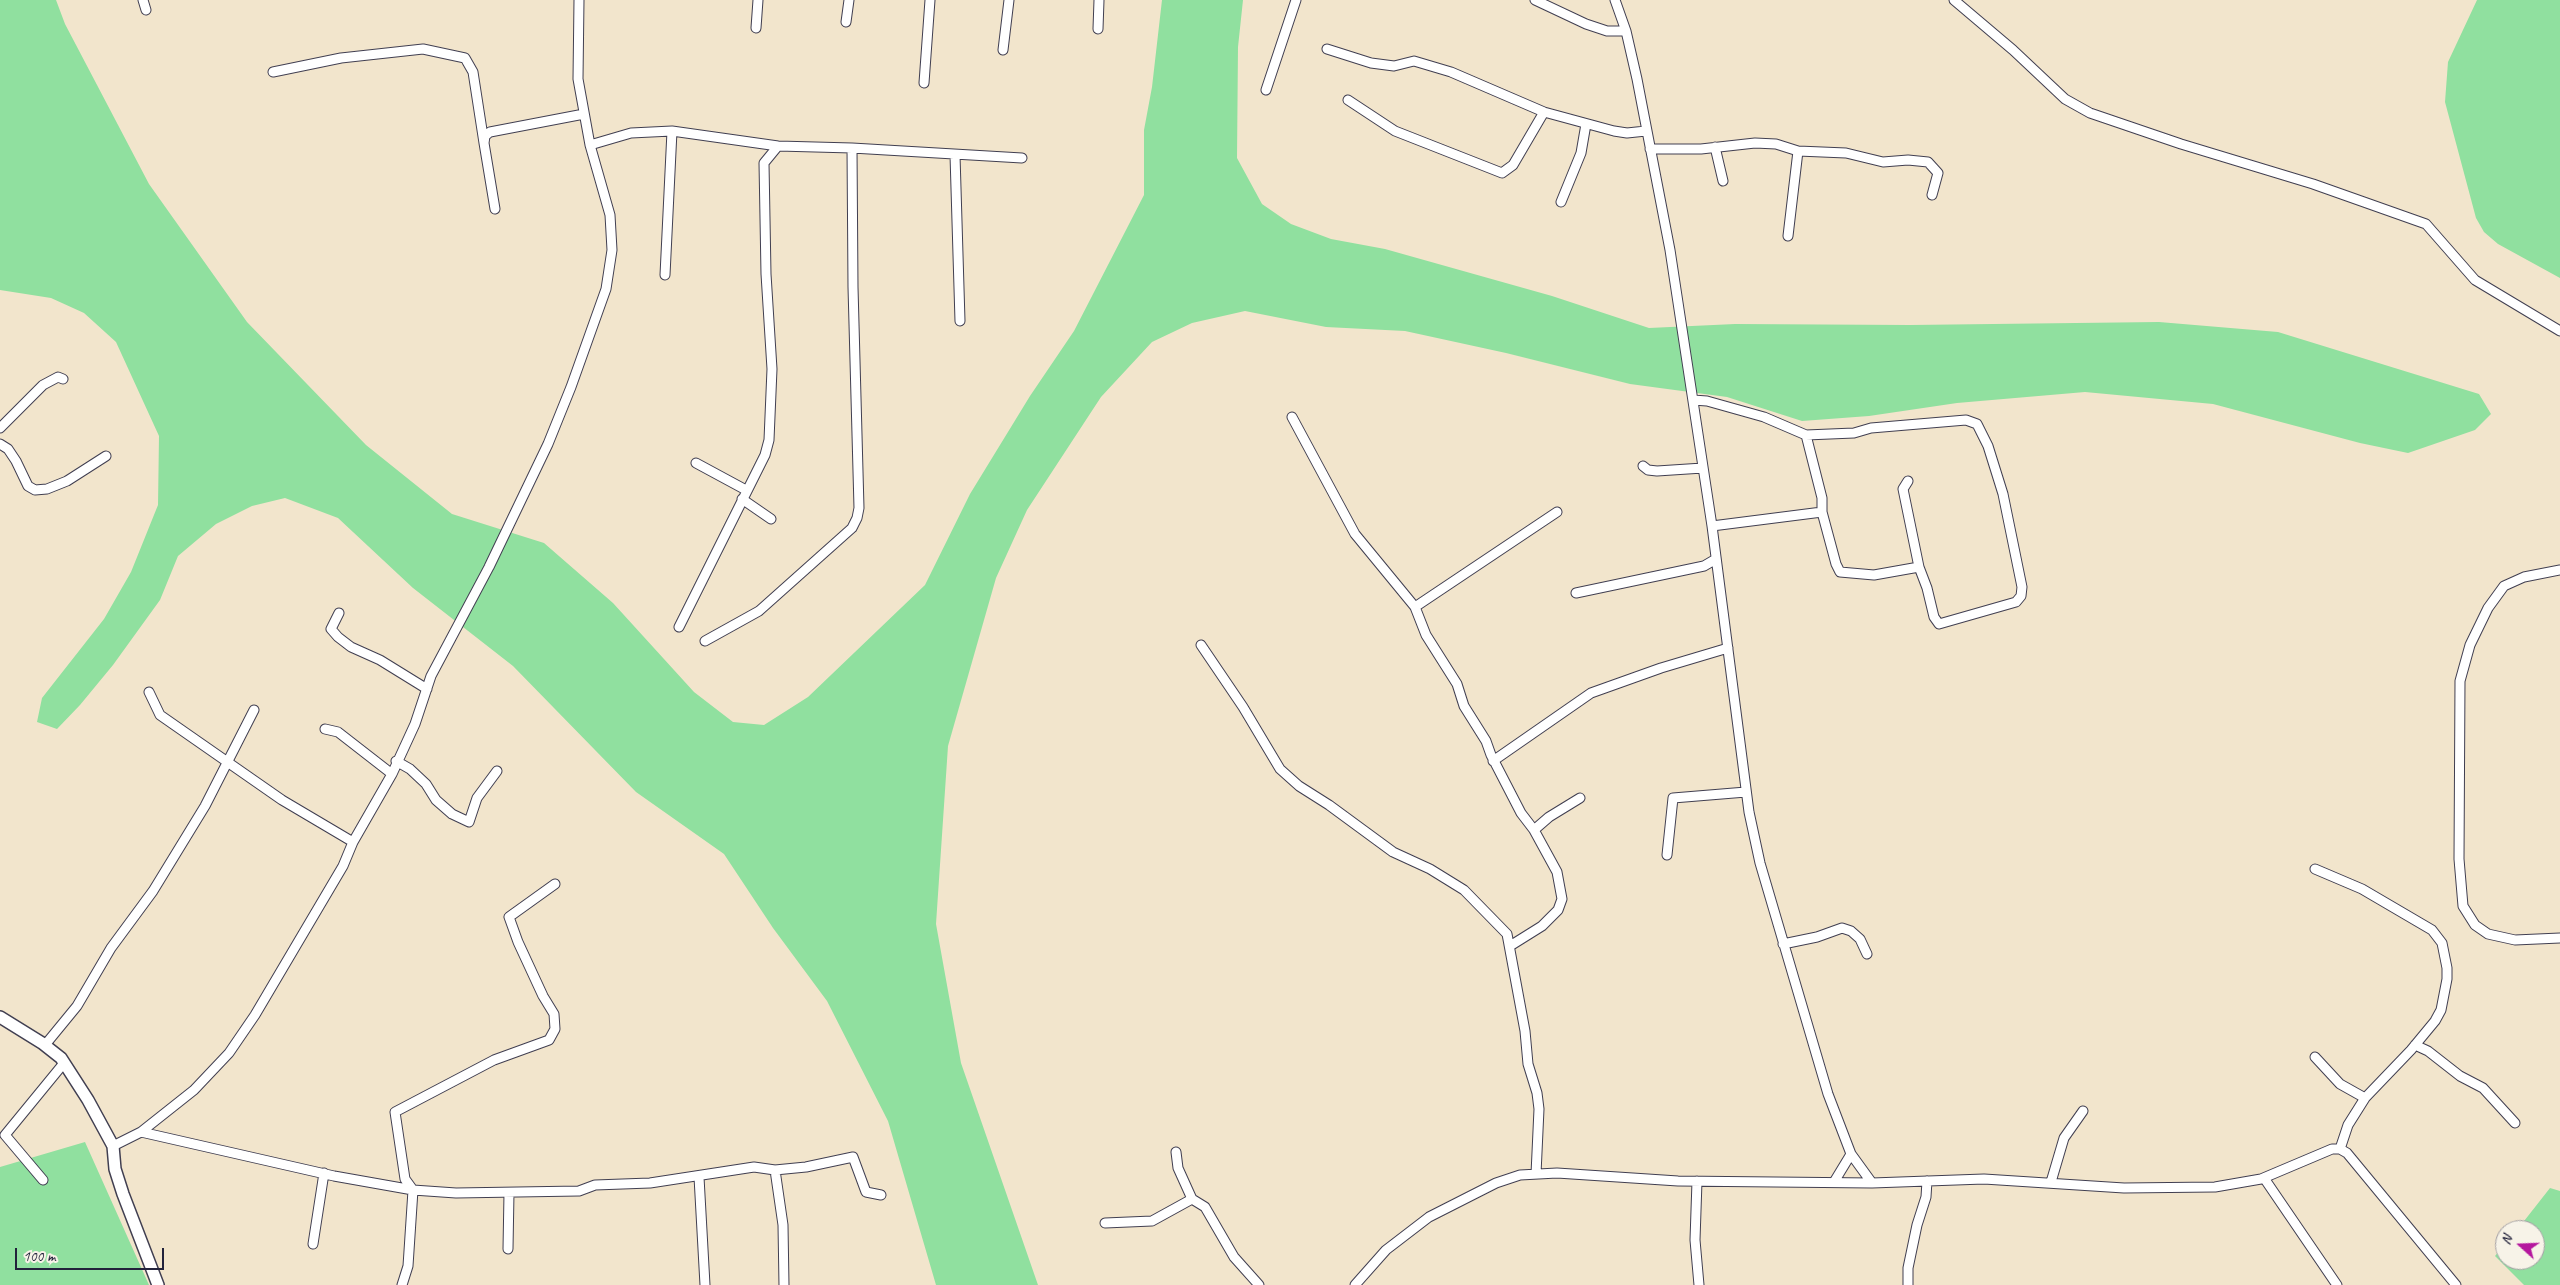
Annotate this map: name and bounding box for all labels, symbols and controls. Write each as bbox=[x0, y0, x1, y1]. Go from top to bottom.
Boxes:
north arrow bbox=[2495, 1220, 2545, 1270]
text: N bbox=[2497, 1233, 2516, 1247]
scale bar bbox=[18, 1238, 166, 1270]
text: 100 m bbox=[23, 1247, 55, 1266]

